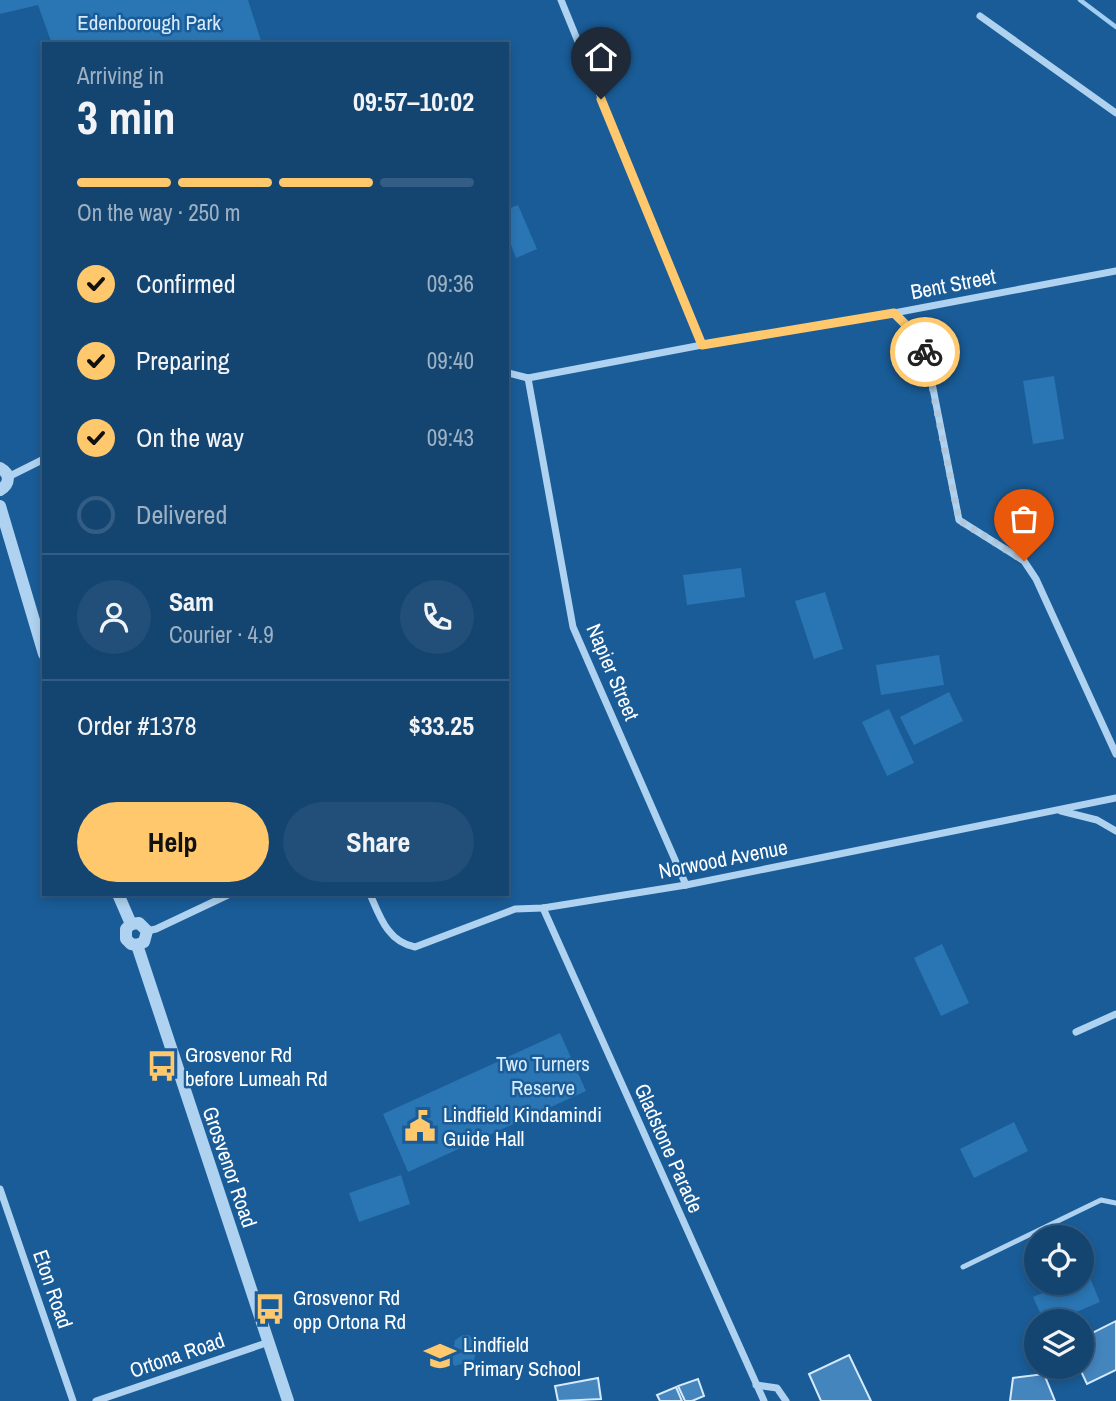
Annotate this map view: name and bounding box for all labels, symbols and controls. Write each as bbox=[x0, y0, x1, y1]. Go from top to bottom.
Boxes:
park label: Edenborough Park bbox=[77, 8, 221, 37]
pin bbox=[571, 27, 631, 99]
icon: home bbox=[582, 38, 620, 76]
text: Arriving in bbox=[77, 60, 164, 91]
text: 09:57–10:02 bbox=[353, 84, 474, 119]
text: 3 min bbox=[77, 86, 176, 148]
text: On the way · 250 m bbox=[77, 197, 241, 228]
street label: Bent Street bbox=[908, 262, 998, 306]
icon: check bbox=[77, 265, 115, 303]
text: Confirmed bbox=[136, 266, 236, 301]
text: 09:36 bbox=[427, 268, 474, 299]
courier bbox=[890, 317, 960, 387]
icon: bike bbox=[906, 333, 944, 371]
icon: check bbox=[77, 342, 115, 380]
text: Preparing bbox=[136, 343, 230, 378]
text: 09:40 bbox=[427, 345, 474, 376]
icon: check bbox=[77, 419, 115, 457]
text: On the way bbox=[136, 420, 244, 455]
text: 09:43 bbox=[427, 422, 474, 453]
pin bbox=[994, 489, 1054, 561]
text: Delivered bbox=[136, 497, 227, 532]
icon: bag bbox=[1005, 500, 1043, 538]
button: person bbox=[77, 580, 151, 654]
button: phone bbox=[400, 580, 474, 654]
text: Sam bbox=[169, 584, 214, 619]
text: Courier · 4.9 bbox=[169, 619, 274, 650]
street label: Napier Street bbox=[580, 619, 646, 725]
text: Order #1378 bbox=[77, 708, 197, 743]
text: $33.25 bbox=[409, 708, 474, 743]
button: Help bbox=[77, 802, 269, 882]
button: Share bbox=[283, 802, 474, 882]
street label: Norwood Avenue bbox=[656, 832, 790, 886]
place label: Grosvenor Rd before Lumeah Rd bbox=[185, 1040, 328, 1093]
bus stop icon: Grosvenor Rd before Lumeah Rd bbox=[145, 1049, 179, 1083]
park label: Two Turners Reserve bbox=[496, 1049, 590, 1102]
street label: Gladstone Parade bbox=[628, 1079, 710, 1217]
place label: Lindfield Kindamindi Guide Hall bbox=[443, 1100, 602, 1153]
street label: Grosvenor Road bbox=[196, 1103, 264, 1231]
public building icon: Lindfield Kindamindi Guide Hall bbox=[403, 1109, 437, 1143]
map controls bbox=[1024, 1225, 1094, 1379]
button: locate bbox=[1024, 1225, 1094, 1295]
street label: Eton Road bbox=[26, 1246, 80, 1332]
place label: Grosvenor Rd opp Ortona Rd bbox=[293, 1283, 406, 1336]
bus stop icon: Grosvenor Rd opp Ortona Rd bbox=[253, 1292, 287, 1326]
button: layers bbox=[1024, 1309, 1094, 1379]
street label: Ortona Road bbox=[126, 1325, 228, 1385]
place label: Lindfield Primary School bbox=[463, 1330, 581, 1383]
school or university icon: Lindfield Primary School bbox=[423, 1339, 457, 1373]

